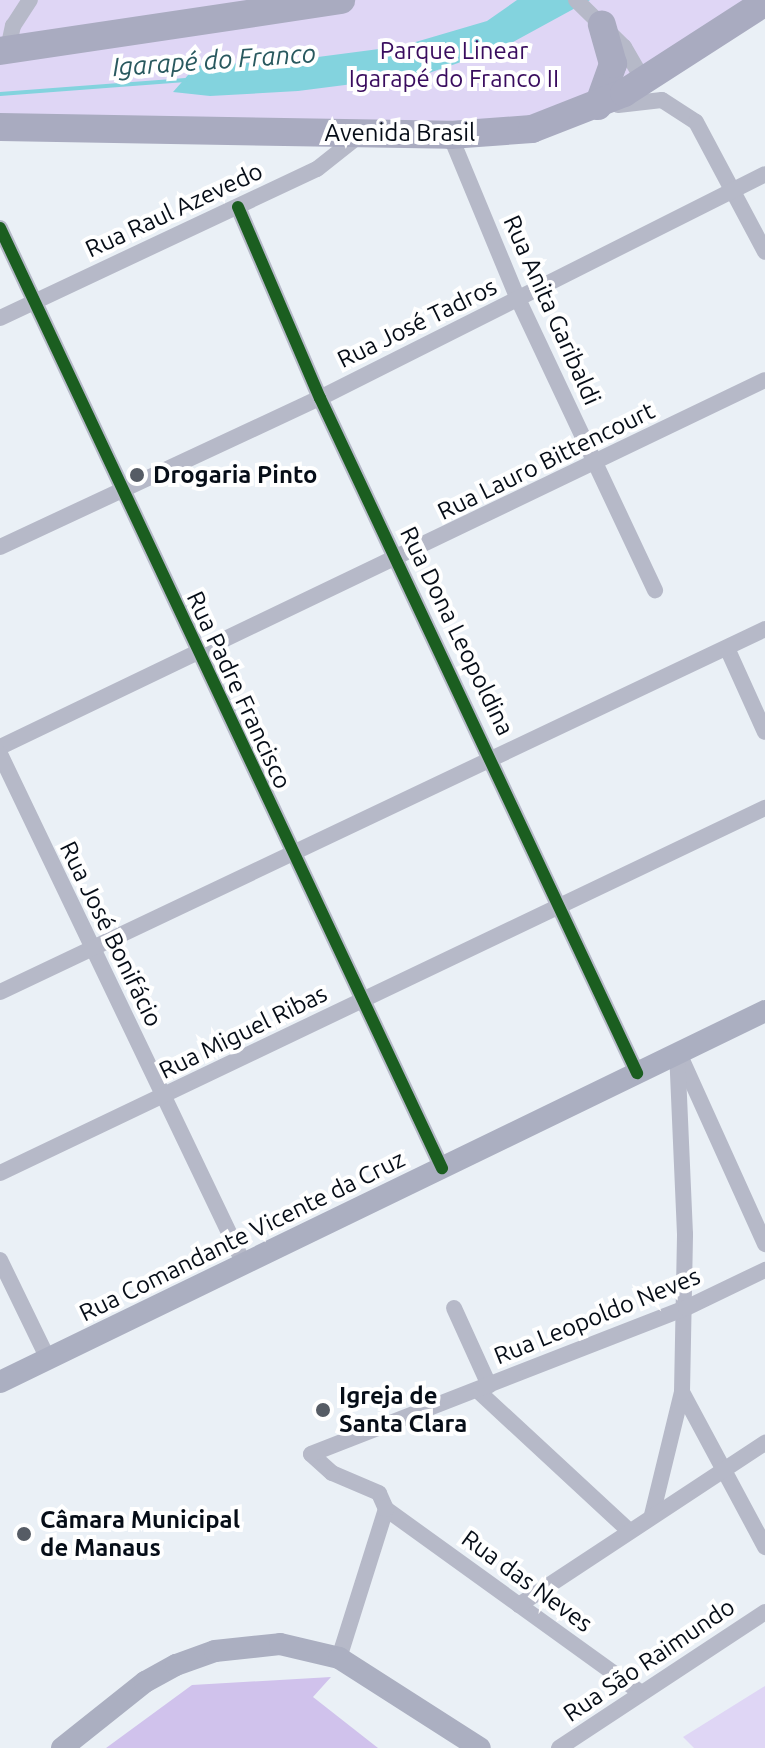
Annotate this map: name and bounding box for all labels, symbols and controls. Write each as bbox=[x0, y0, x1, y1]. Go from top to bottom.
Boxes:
water label: Igarapé do Franco bbox=[111, 37, 317, 83]
park label: Parque Linear Igarapé do Franco II bbox=[349, 37, 559, 93]
street label: Avenida Brasil bbox=[325, 119, 475, 147]
street label: Rua Raul Azevedo bbox=[81, 156, 267, 264]
street label: Rua Anita Garibaldi bbox=[497, 211, 607, 409]
street label: Rua José Tadros bbox=[333, 272, 501, 374]
street label: Rua Lauro Bittencourt bbox=[433, 396, 659, 526]
place label: Drogaria Pinto bbox=[153, 461, 317, 489]
marker: Drogaria Pinto bbox=[128, 466, 146, 484]
street label: Rua Dona Leopoldina bbox=[394, 522, 520, 740]
street label: Rua Padre Francisco bbox=[181, 587, 297, 793]
street label: Rua José Bonifácio bbox=[54, 837, 168, 1031]
street label: Rua Miguel Ribas bbox=[154, 979, 332, 1085]
street label: Rua Comandante Vicente da Cruz bbox=[75, 1144, 409, 1328]
street label: Rua Leopoldo Neves bbox=[490, 1262, 704, 1370]
place label: Igreja de Santa Clara bbox=[339, 1382, 467, 1438]
marker: Igreja de Santa Clara bbox=[314, 1401, 332, 1419]
place label: Câmara Municipal de Manaus bbox=[40, 1506, 240, 1562]
street label: Rua das Neves bbox=[456, 1524, 598, 1638]
marker: Câmara Municipal de Manaus bbox=[15, 1525, 33, 1543]
street label: Rua São Raimundo bbox=[558, 1592, 740, 1728]

